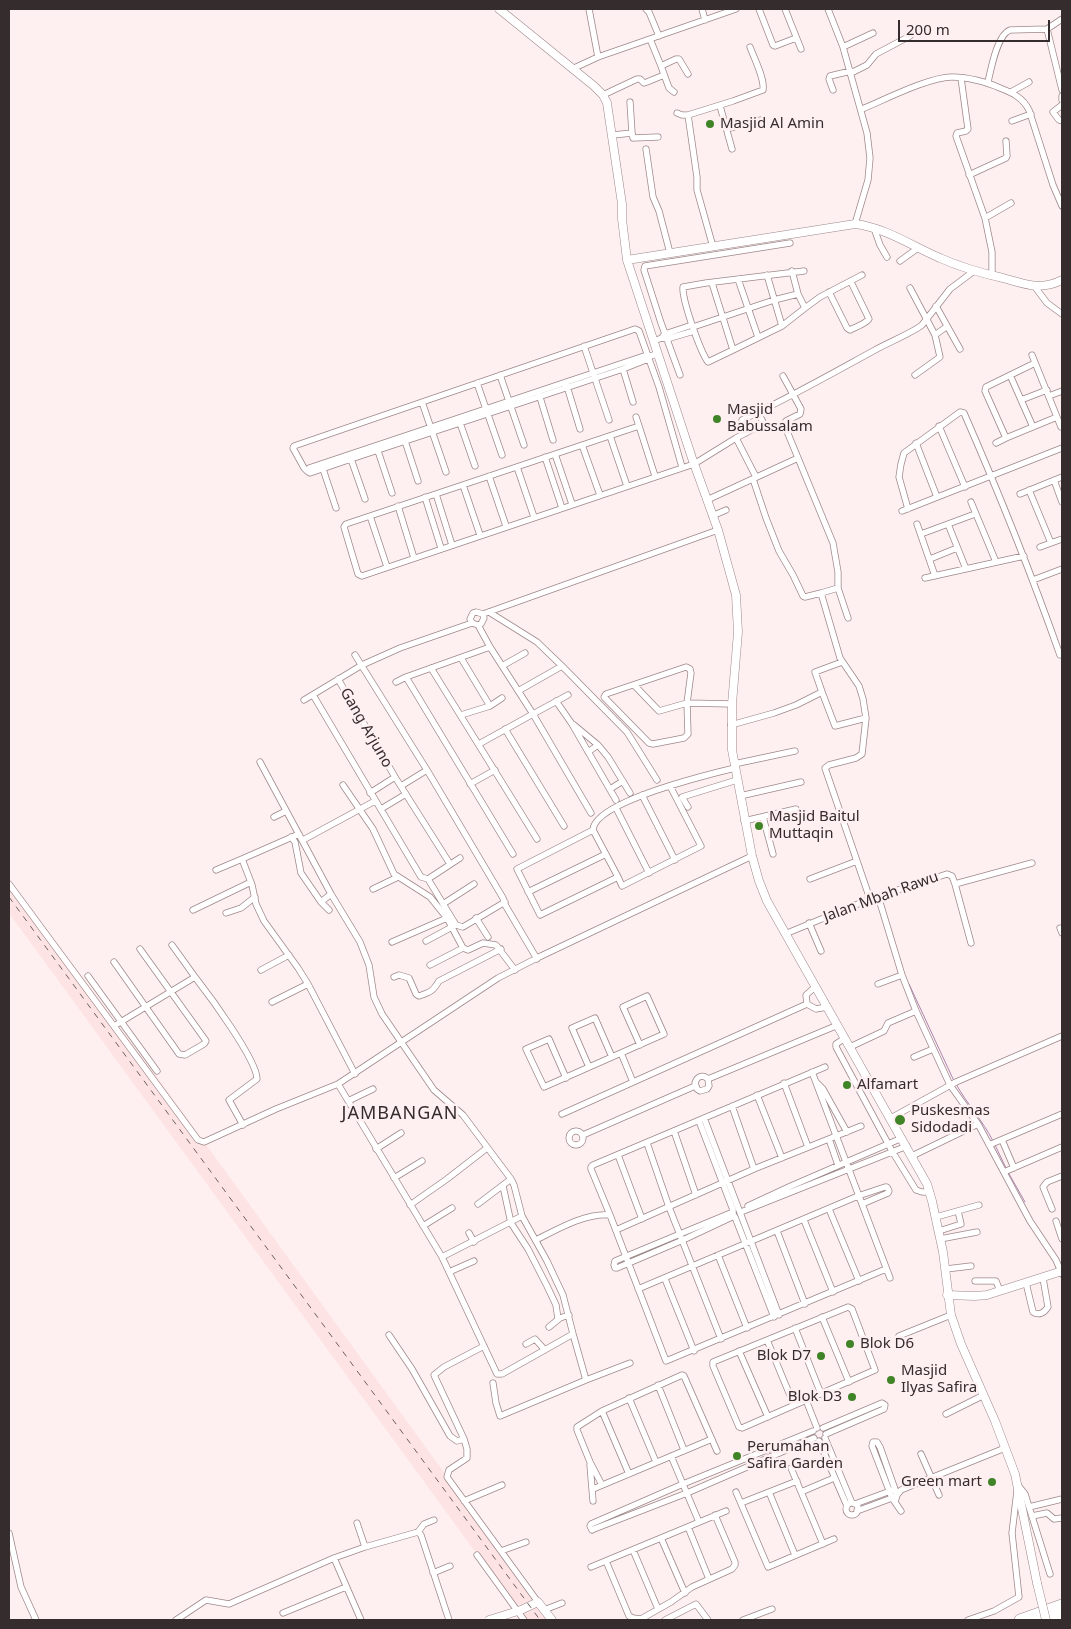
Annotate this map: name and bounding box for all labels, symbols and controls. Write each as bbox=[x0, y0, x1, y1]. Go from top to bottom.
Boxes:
scale bar bbox=[901, 10, 1054, 42]
text: 200 m bbox=[906, 19, 950, 39]
place label: Masjid Al Amin bbox=[720, 115, 824, 133]
marker: Masjid Al Amin bbox=[704, 118, 716, 130]
place label: Masjid Babussalam bbox=[727, 401, 813, 436]
marker: Masjid Babussalam bbox=[711, 413, 723, 425]
street label: Gang Arjuno bbox=[336, 685, 396, 771]
place label: Masjid Baitul Muttaqin bbox=[769, 808, 860, 843]
marker: Masjid Baitul Muttaqin bbox=[753, 820, 765, 832]
street label: Jalan Mbah Rawu bbox=[821, 868, 941, 926]
place label: Alfamart bbox=[857, 1076, 918, 1094]
marker: Alfamart bbox=[841, 1079, 853, 1091]
place label: Puskesmas Sidodadi bbox=[911, 1102, 990, 1137]
district label: JAMBANGAN bbox=[340, 1103, 460, 1125]
marker: Puskesmas Sidodadi bbox=[893, 1113, 907, 1127]
place label: Blok D6 bbox=[860, 1335, 914, 1353]
marker: Blok D6 bbox=[844, 1338, 856, 1350]
place label: Blok D7 bbox=[757, 1347, 811, 1365]
marker: Blok D7 bbox=[815, 1350, 827, 1362]
place label: Masjid Ilyas Safira bbox=[901, 1362, 977, 1397]
marker: Masjid Ilyas Safira bbox=[885, 1374, 897, 1386]
place label: Blok D3 bbox=[788, 1388, 842, 1406]
marker: Blok D3 bbox=[846, 1391, 858, 1403]
place label: Perumahan Safira Garden bbox=[747, 1438, 843, 1473]
marker: Perumahan Safira Garden bbox=[731, 1450, 743, 1462]
place label: Green mart bbox=[901, 1473, 982, 1491]
marker: Green mart bbox=[986, 1476, 998, 1488]

